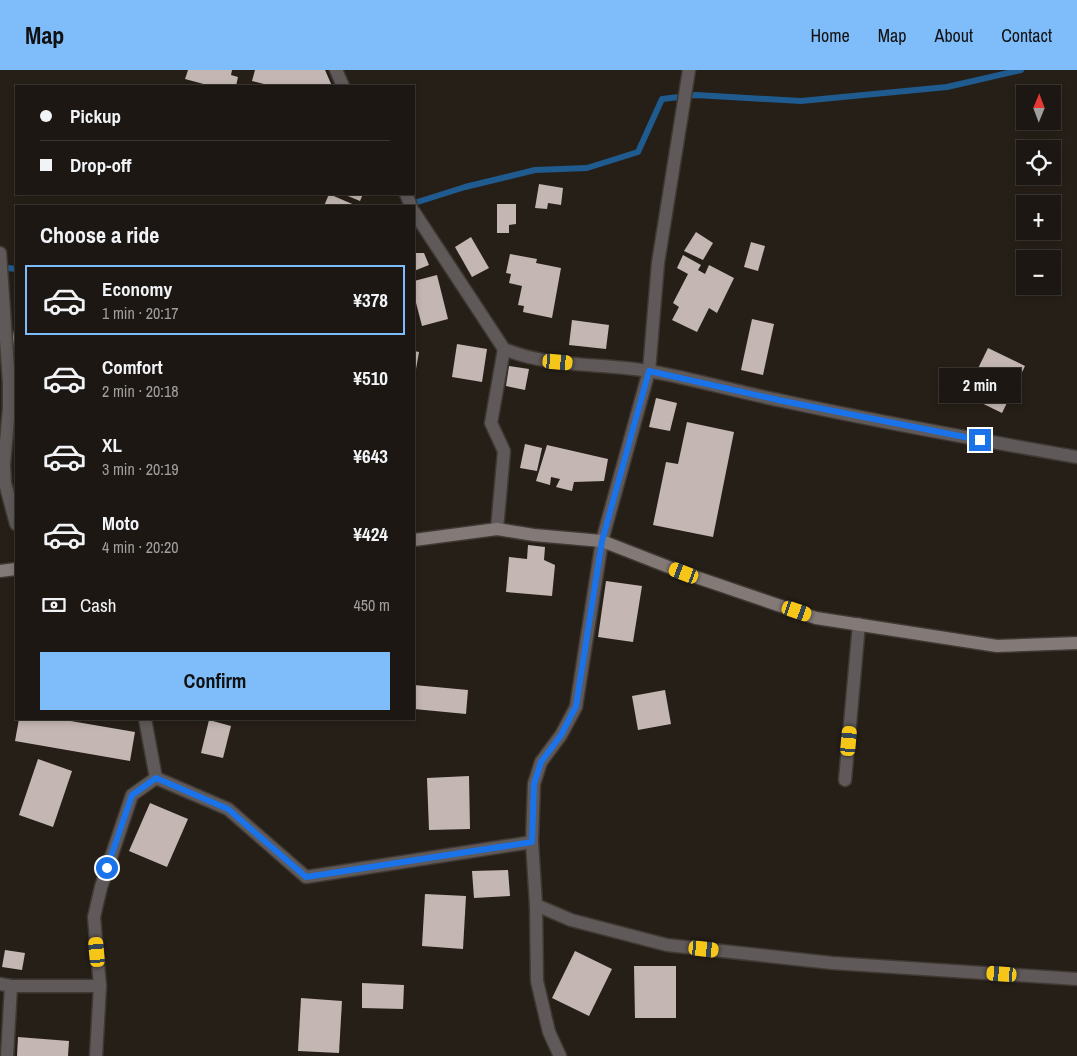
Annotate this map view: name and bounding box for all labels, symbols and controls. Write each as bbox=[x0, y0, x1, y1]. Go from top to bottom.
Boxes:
text: Map bbox=[25, 19, 64, 51]
text: Home bbox=[810, 23, 850, 48]
text: Map bbox=[878, 23, 907, 48]
text: About bbox=[935, 23, 973, 48]
text: Contact bbox=[1001, 23, 1052, 48]
north arrow bbox=[1016, 85, 1061, 130]
map controls bbox=[1016, 85, 1061, 295]
text: Pickup bbox=[70, 103, 121, 129]
button: locate bbox=[1016, 140, 1061, 185]
text: Drop-off bbox=[70, 152, 131, 178]
button: + bbox=[1016, 195, 1061, 240]
text: Choose a ride bbox=[40, 220, 159, 250]
button: − bbox=[1016, 250, 1061, 295]
text: Economy bbox=[102, 276, 172, 302]
icon: car bbox=[42, 278, 87, 323]
text: ¥378 bbox=[353, 287, 388, 313]
text: 1 min · 20:17 bbox=[102, 302, 179, 324]
car bbox=[542, 353, 573, 371]
text: Comfort bbox=[102, 354, 163, 380]
icon: car bbox=[42, 356, 87, 401]
text: ¥510 bbox=[353, 365, 388, 391]
callout: 2 min bbox=[939, 368, 1021, 402]
text: 2 min bbox=[963, 374, 997, 396]
text: 2 min · 20:18 bbox=[102, 380, 179, 402]
route end bbox=[969, 429, 991, 451]
text: XL bbox=[102, 432, 122, 458]
icon: car bbox=[42, 434, 87, 479]
text: ¥643 bbox=[353, 443, 388, 469]
text: 3 min · 20:19 bbox=[102, 458, 179, 480]
text: Moto bbox=[102, 510, 139, 536]
icon: car bbox=[42, 512, 87, 557]
text: ¥424 bbox=[353, 521, 388, 547]
text: 4 min · 20:20 bbox=[102, 536, 179, 558]
car bbox=[667, 561, 700, 585]
icon: cash bbox=[40, 591, 68, 619]
text: Cash bbox=[80, 592, 116, 618]
text: 450 m bbox=[354, 594, 390, 616]
car bbox=[780, 599, 813, 623]
button: Confirm bbox=[40, 652, 390, 710]
car bbox=[840, 725, 857, 757]
route start bbox=[96, 857, 118, 879]
car bbox=[88, 936, 105, 968]
car bbox=[688, 940, 719, 958]
car bbox=[986, 965, 1017, 983]

